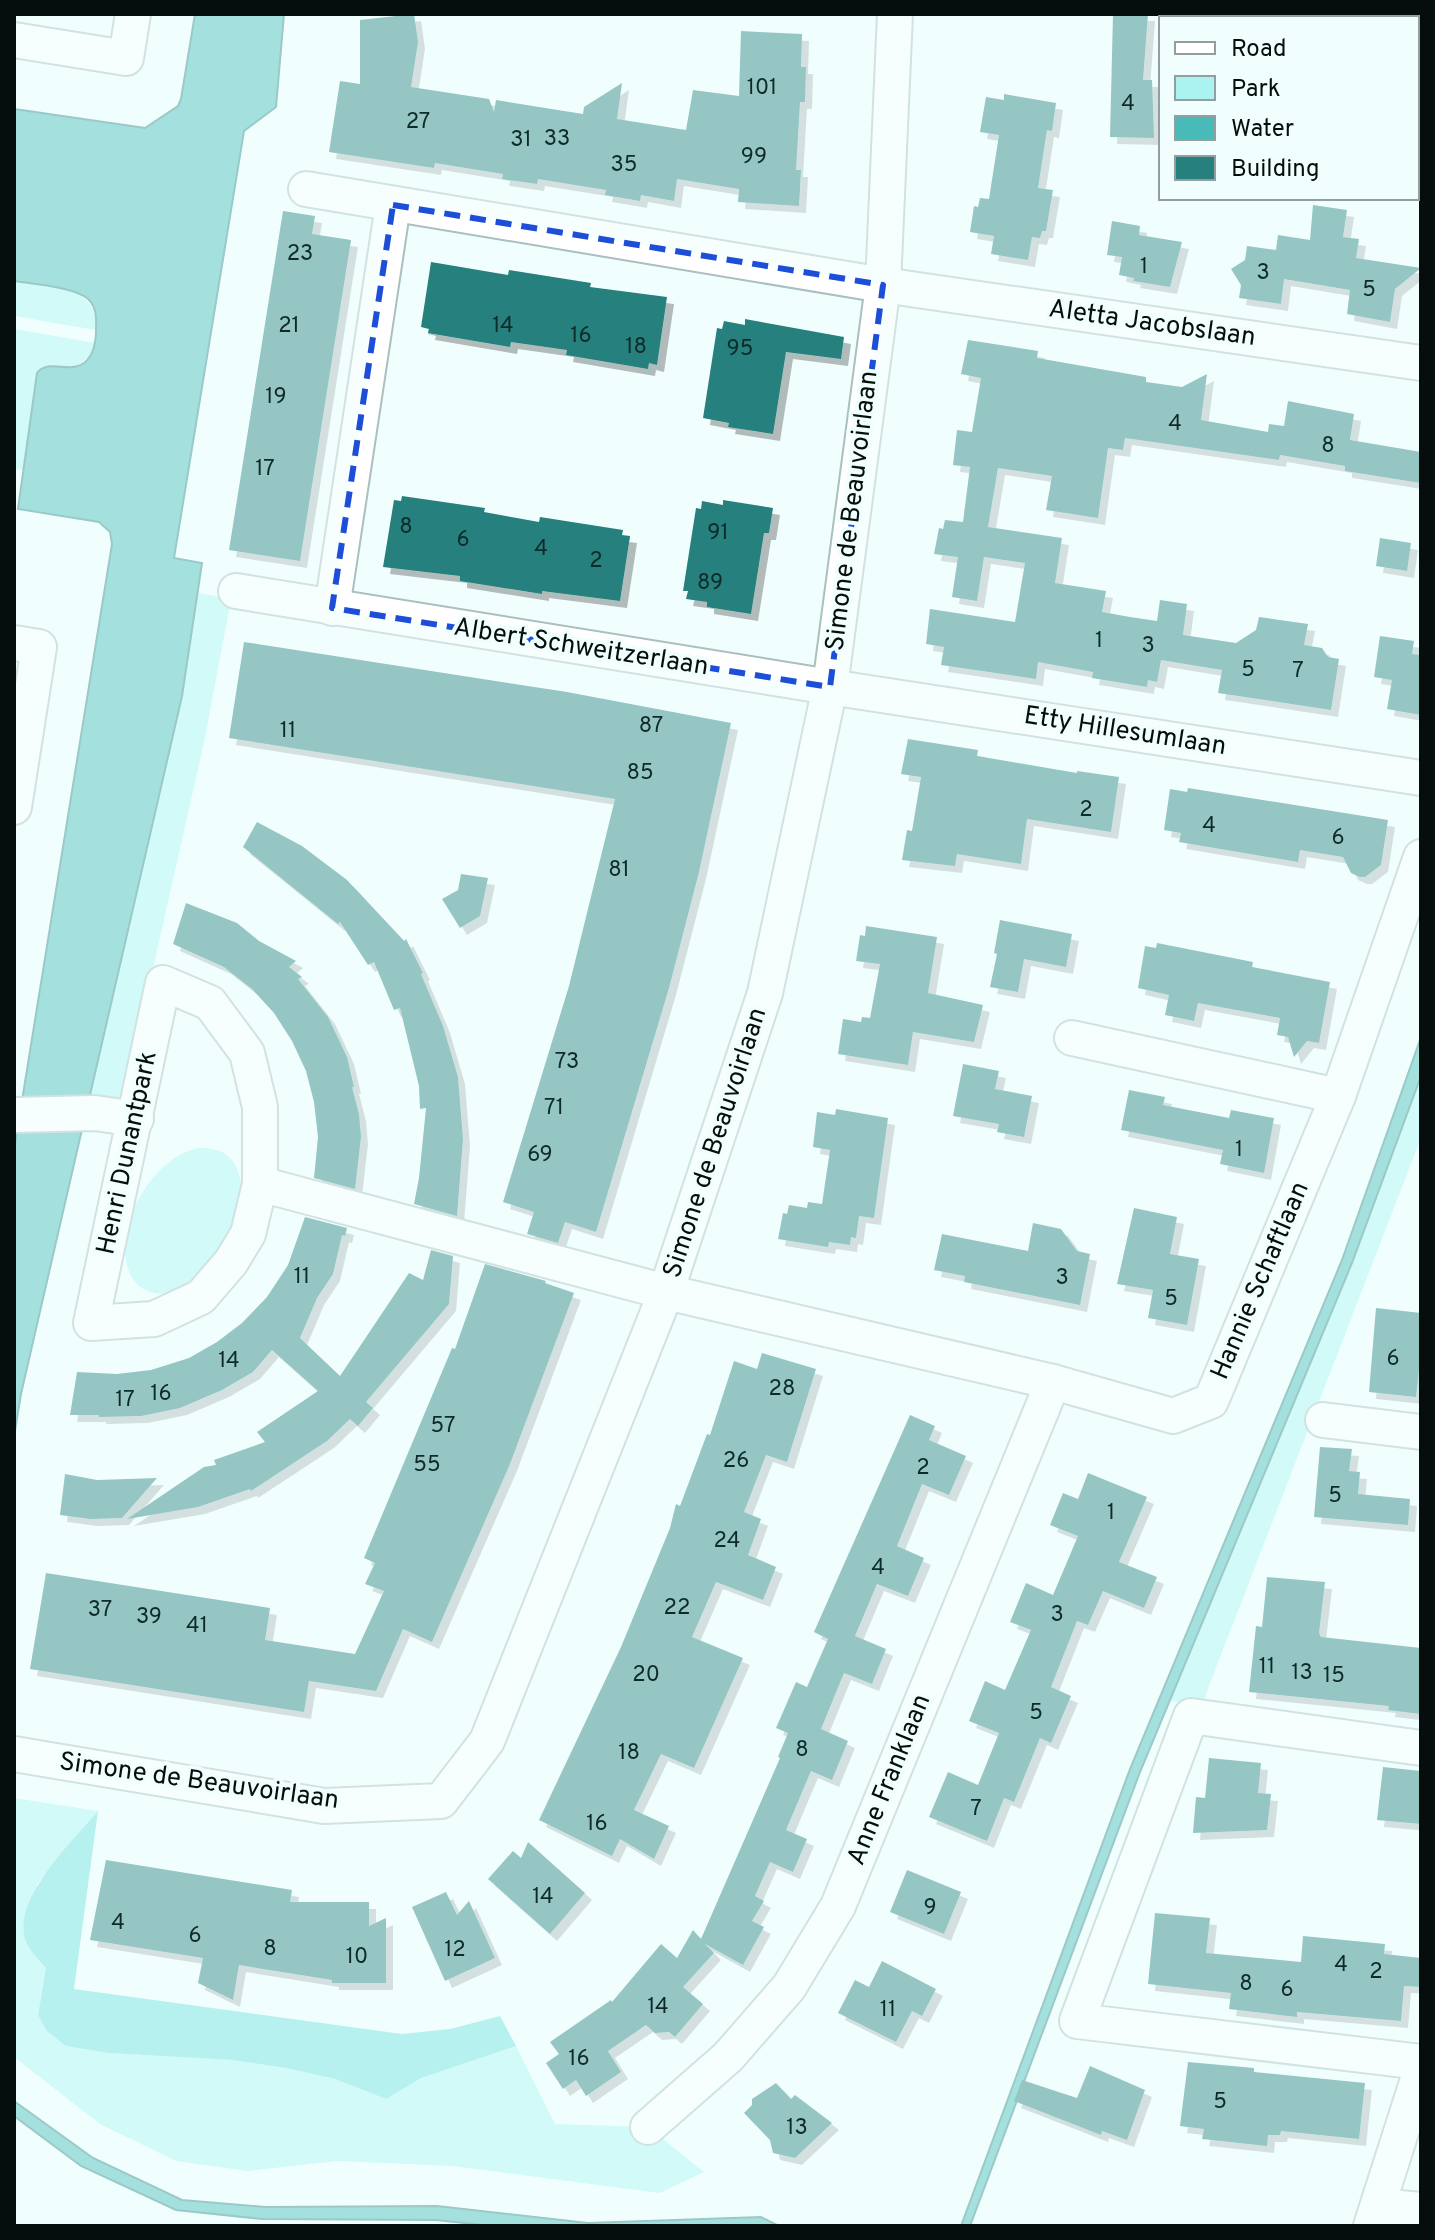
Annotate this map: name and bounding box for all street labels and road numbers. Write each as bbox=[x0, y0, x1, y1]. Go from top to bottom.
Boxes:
street label: Aletta Jacobslaan bbox=[1046, 293, 1258, 355]
street label: Simone de Beauvoirlaan bbox=[819, 369, 887, 653]
street label: Albert Schweitzerlaan bbox=[451, 612, 711, 684]
street label: Etty Hillesumlaan bbox=[1022, 700, 1228, 764]
street label: Simone de Beauvoirlaan bbox=[657, 1004, 775, 1282]
street label: Henri Dunantpark bbox=[90, 1048, 166, 1258]
street label: Hannie Schaftlaan bbox=[1204, 1177, 1318, 1385]
street label: Anne Franklaan bbox=[841, 1690, 939, 1870]
street label: Simone de Beauvoirlaan bbox=[57, 1746, 341, 1818]

